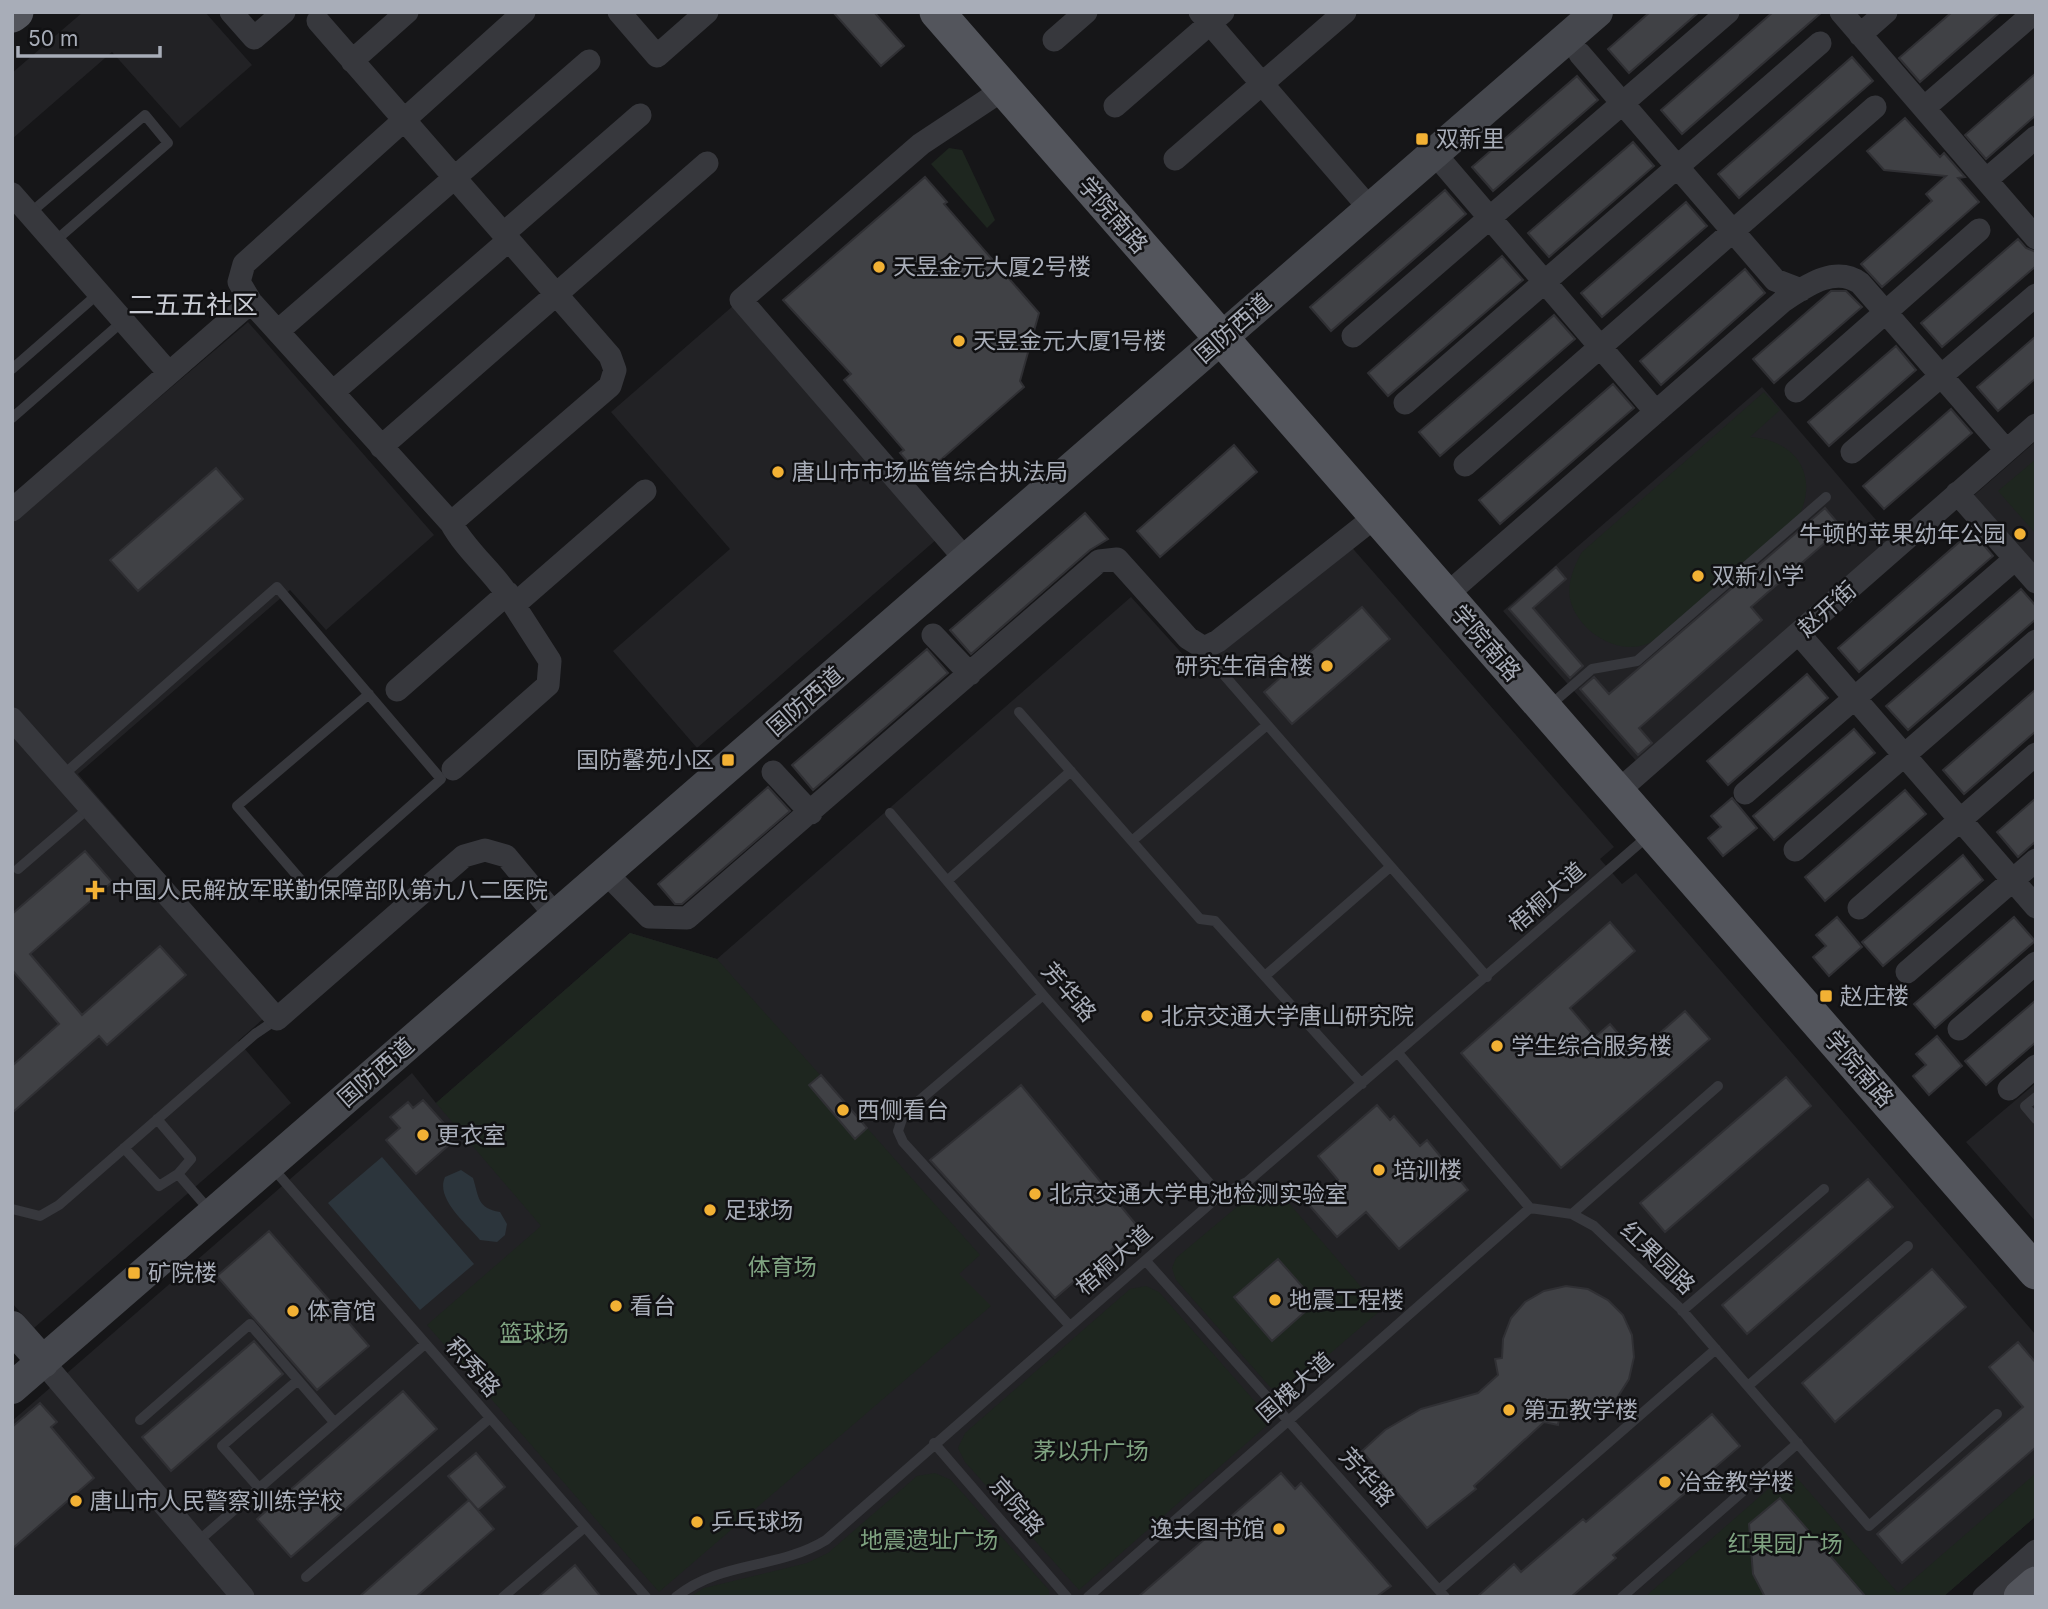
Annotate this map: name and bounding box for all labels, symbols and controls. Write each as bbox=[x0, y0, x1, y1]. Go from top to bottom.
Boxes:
scale bar bbox=[18, 14, 159, 58]
text: 50 m bbox=[28, 26, 78, 51]
place label: 双新里 bbox=[1436, 125, 1505, 153]
marker: 双新里 bbox=[1414, 131, 1430, 147]
street label: 学院南路 bbox=[1072, 171, 1154, 259]
place label: 天昱金元大厦2号楼 bbox=[893, 253, 1091, 281]
marker: 天昱金元大厦2号楼 bbox=[871, 259, 887, 275]
street label: 国防西道 bbox=[1189, 287, 1277, 369]
district label: 二五五社区 bbox=[128, 289, 258, 320]
place label: 天昱金元大厦1号楼 bbox=[973, 327, 1166, 355]
marker: 天昱金元大厦1号楼 bbox=[951, 333, 967, 349]
place label: 唐山市市场监管综合执法局 bbox=[792, 458, 1068, 486]
marker: 唐山市市场监管综合执法局 bbox=[770, 464, 786, 480]
place label: 牛顿的苹果幼年公园 bbox=[1799, 520, 2006, 548]
marker: 牛顿的苹果幼年公园 bbox=[2012, 526, 2028, 542]
place label: 双新小学 bbox=[1712, 562, 1804, 590]
marker: 双新小学 bbox=[1690, 568, 1706, 584]
street label: 赵开街 bbox=[1792, 576, 1862, 642]
street label: 学院南路 bbox=[1445, 599, 1527, 687]
place label: 研究生宿舍楼 bbox=[1175, 652, 1313, 680]
marker: 研究生宿舍楼 bbox=[1319, 658, 1335, 674]
street label: 国防西道 bbox=[761, 660, 849, 742]
place label: 国防馨苑小区 bbox=[576, 746, 714, 774]
marker: 国防馨苑小区 bbox=[720, 752, 736, 768]
street label: 梧桐大道 bbox=[1503, 856, 1591, 938]
place label: 中国人民解放军联勤保障部队第九八二医院 bbox=[111, 876, 548, 904]
marker: 中国人民解放军联勤保障部队第九八二医院 bbox=[85, 880, 105, 900]
street label: 芳华路 bbox=[1036, 957, 1102, 1027]
place label: 赵庄楼 bbox=[1840, 982, 1909, 1010]
marker: 赵庄楼 bbox=[1818, 988, 1834, 1004]
place label: 北京交通大学唐山研究院 bbox=[1161, 1002, 1414, 1030]
marker: 北京交通大学唐山研究院 bbox=[1139, 1008, 1155, 1024]
street label: 学院南路 bbox=[1818, 1025, 1900, 1113]
street label: 国防西道 bbox=[332, 1031, 420, 1113]
place label: 学生综合服务楼 bbox=[1511, 1032, 1672, 1060]
marker: 学生综合服务楼 bbox=[1489, 1038, 1505, 1054]
place label: 西侧看台 bbox=[857, 1096, 949, 1124]
marker: 西侧看台 bbox=[835, 1102, 851, 1118]
place label: 更衣室 bbox=[437, 1121, 506, 1149]
marker: 更衣室 bbox=[415, 1127, 431, 1143]
place label: 培训楼 bbox=[1393, 1156, 1462, 1184]
marker: 培训楼 bbox=[1371, 1162, 1387, 1178]
place label: 北京交通大学电池检测实验室 bbox=[1049, 1180, 1348, 1208]
marker: 北京交通大学电池检测实验室 bbox=[1027, 1186, 1043, 1202]
place label: 足球场 bbox=[724, 1196, 793, 1224]
marker: 足球场 bbox=[702, 1202, 718, 1218]
street label: 红果园路 bbox=[1615, 1216, 1701, 1300]
street label: 梧桐大道 bbox=[1070, 1219, 1158, 1301]
park label: 体育场 bbox=[748, 1253, 817, 1281]
place label: 矿院楼 bbox=[148, 1259, 217, 1287]
marker: 矿院楼 bbox=[126, 1265, 142, 1281]
place label: 地震工程楼 bbox=[1289, 1286, 1404, 1314]
place label: 看台 bbox=[630, 1292, 676, 1320]
marker: 地震工程楼 bbox=[1267, 1292, 1283, 1308]
place label: 体育馆 bbox=[307, 1297, 376, 1325]
marker: 看台 bbox=[608, 1298, 624, 1314]
marker: 体育馆 bbox=[285, 1303, 301, 1319]
park label: 篮球场 bbox=[500, 1319, 569, 1347]
street label: 积秀路 bbox=[440, 1332, 506, 1402]
street label: 国槐大道 bbox=[1251, 1346, 1339, 1428]
place label: 第五教学楼 bbox=[1523, 1396, 1638, 1424]
marker: 第五教学楼 bbox=[1501, 1402, 1517, 1418]
park label: 茅以升广场 bbox=[1034, 1437, 1149, 1465]
street label: 芳华路 bbox=[1334, 1442, 1400, 1512]
place label: 冶金教学楼 bbox=[1679, 1468, 1794, 1496]
street label: 京院路 bbox=[984, 1471, 1050, 1541]
marker: 冶金教学楼 bbox=[1657, 1474, 1673, 1490]
place label: 唐山市人民警察训练学校 bbox=[90, 1487, 343, 1515]
marker: 唐山市人民警察训练学校 bbox=[68, 1493, 84, 1509]
place label: 乒乓球场 bbox=[711, 1508, 803, 1536]
marker: 乒乓球场 bbox=[689, 1514, 705, 1530]
place label: 逸夫图书馆 bbox=[1150, 1515, 1265, 1543]
marker: 逸夫图书馆 bbox=[1271, 1521, 1287, 1537]
park label: 地震遗址广场 bbox=[860, 1526, 998, 1554]
park label: 红果园广场 bbox=[1728, 1530, 1843, 1558]

